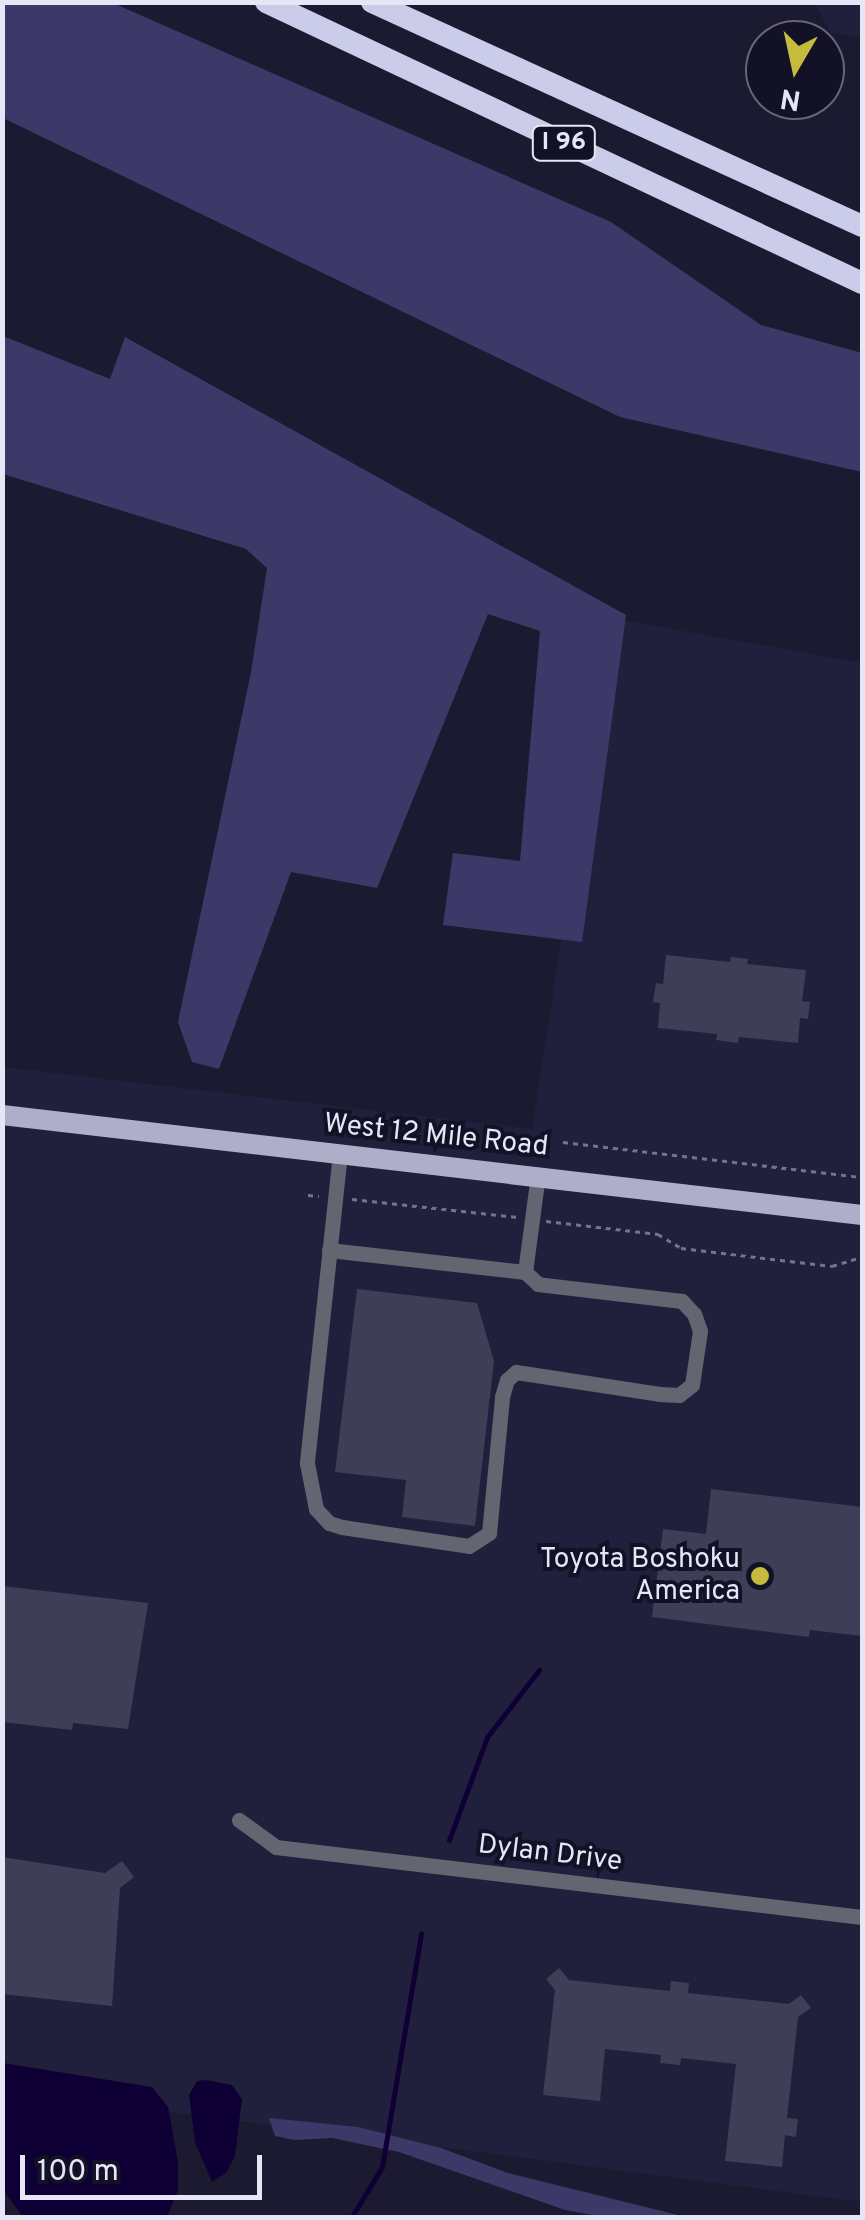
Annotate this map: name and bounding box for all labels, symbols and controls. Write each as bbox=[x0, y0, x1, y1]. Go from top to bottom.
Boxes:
north arrow bbox=[745, 20, 845, 120]
text: N bbox=[778, 78, 803, 117]
road number: I 96 bbox=[532, 123, 596, 163]
street label: West 12 Mile Road bbox=[322, 1108, 550, 1164]
place label: Toyota Boshoku America bbox=[540, 1543, 740, 1609]
marker: Toyota Boshoku America bbox=[749, 1565, 771, 1587]
street label: Dylan Drive bbox=[476, 1829, 624, 1879]
scale bar bbox=[25, 2135, 268, 2197]
text: 100 m bbox=[37, 2154, 119, 2191]

